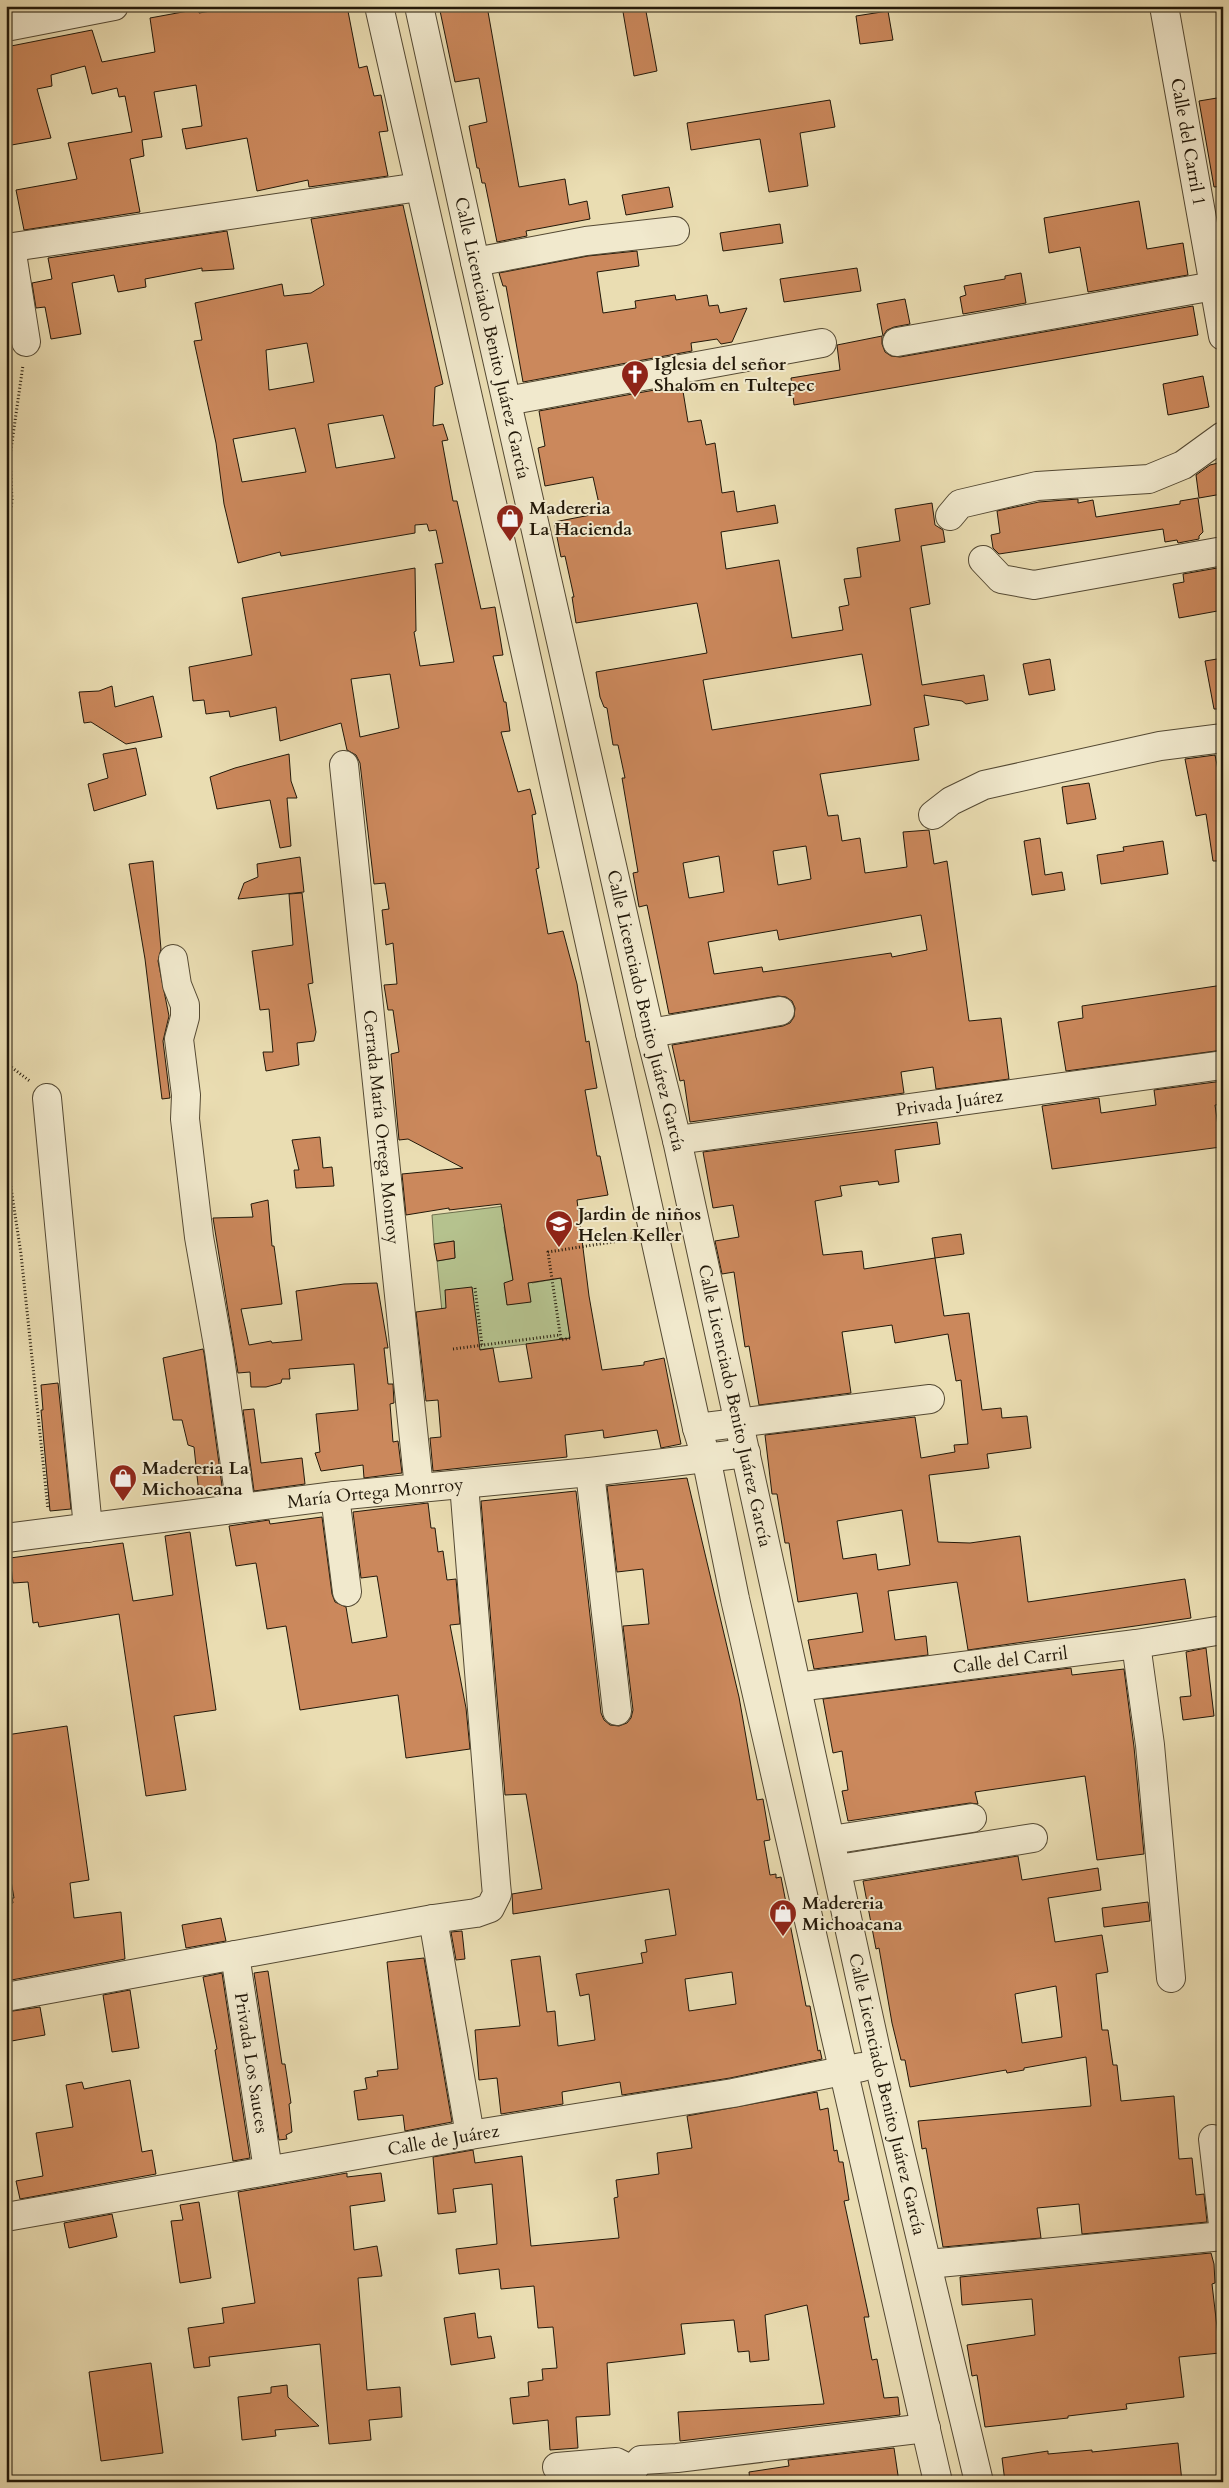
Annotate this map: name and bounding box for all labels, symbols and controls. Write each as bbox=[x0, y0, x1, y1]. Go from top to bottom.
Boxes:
street label: Calle del Carril 1 bbox=[1164, 76, 1211, 208]
street label: Calle Licenciado Benito Juárez García bbox=[448, 195, 536, 482]
place label: Iglesia del señor Shalom en Tultepec bbox=[654, 352, 815, 398]
church icon: Iglesia del señor Shalom en Tultepec bbox=[620, 359, 650, 398]
place label: Madereria La Hacienda bbox=[529, 496, 632, 542]
shop icon: Madereria La Hacienda bbox=[495, 503, 525, 542]
street label: Calle Licenciado Benito Juárez García bbox=[600, 867, 691, 1154]
street label: Cerrada María Ortega Monroy bbox=[356, 1009, 406, 1246]
street label: Privada Juárez bbox=[894, 1083, 1005, 1123]
place label: Jardin de niños Helen Keller bbox=[575, 1202, 701, 1248]
school or university icon: Jardin de niños Helen Keller bbox=[544, 1209, 574, 1248]
street label: Calle Licenciado Benito Juárez García bbox=[692, 1262, 778, 1550]
place label: Madereria La Michoacana bbox=[142, 1456, 249, 1502]
shop icon: Madereria La Michoacana bbox=[108, 1463, 138, 1502]
street label: María Ortega Monrroy bbox=[286, 1472, 465, 1515]
street label: Calle del Carril bbox=[952, 1641, 1070, 1680]
place label: Madereria Michoacana bbox=[802, 1891, 903, 1937]
shop icon: Madereria Michoacana bbox=[768, 1898, 798, 1937]
street label: Calle Licenciado Benito Juárez García bbox=[842, 1951, 932, 2238]
street label: Privada Los Sauces bbox=[228, 1991, 274, 2135]
street label: Calle de Juárez bbox=[386, 2119, 501, 2162]

